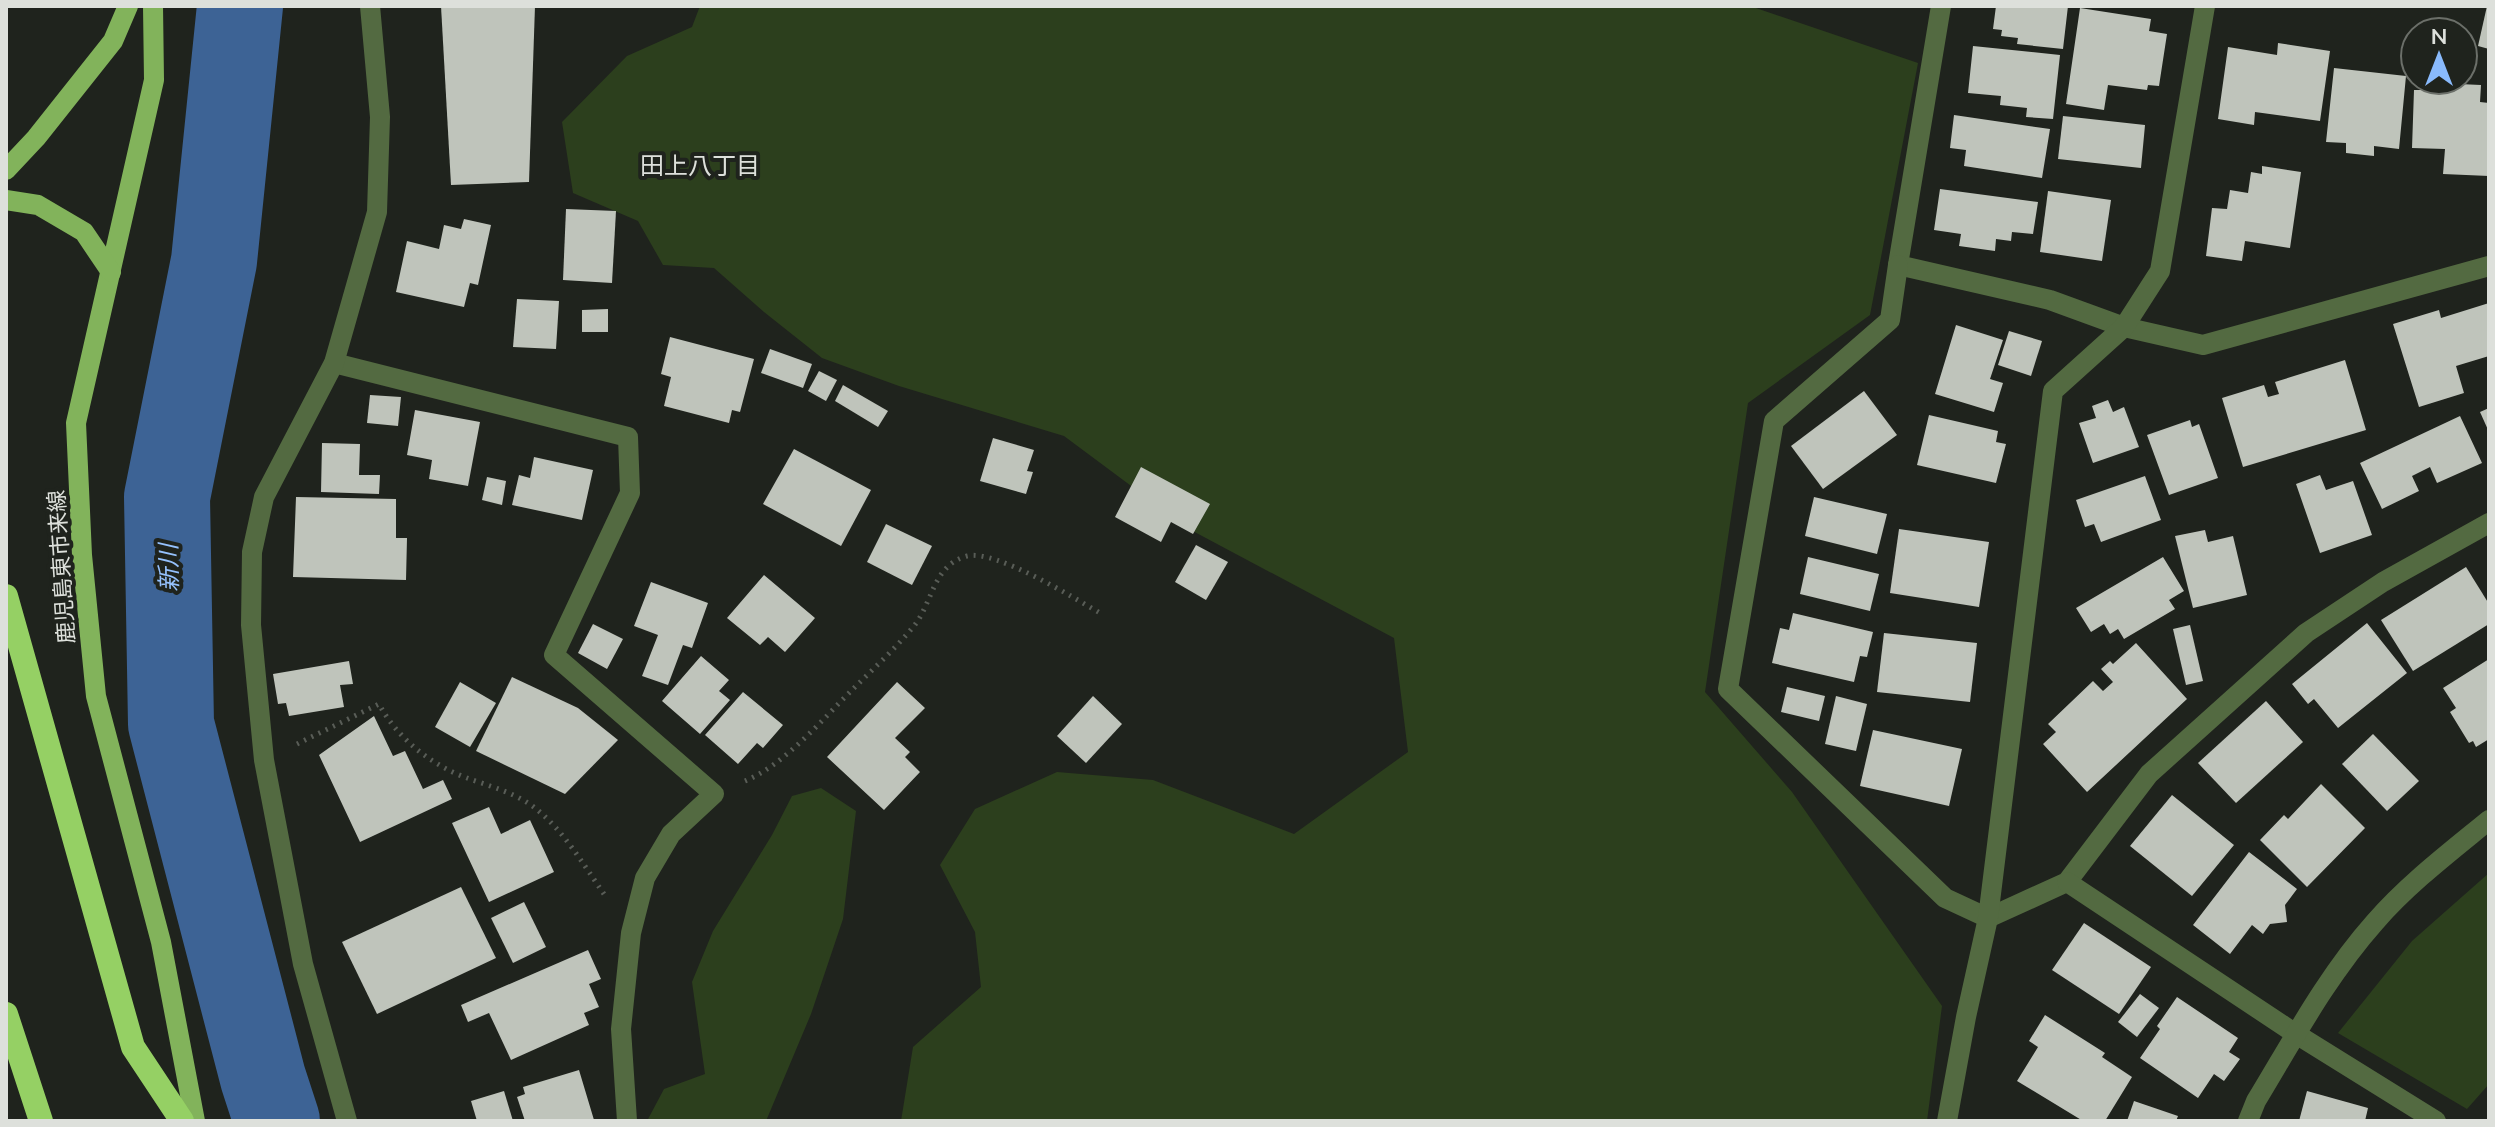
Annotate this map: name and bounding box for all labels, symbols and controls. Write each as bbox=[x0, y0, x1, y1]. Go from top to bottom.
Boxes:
north arrow bbox=[2399, 16, 2479, 96]
text: N bbox=[2431, 22, 2447, 50]
district label: 田上八丁目 bbox=[640, 150, 760, 180]
street label: 鹿児島東市来線 bbox=[42, 489, 80, 645]
water label: 新川 bbox=[153, 541, 183, 592]

